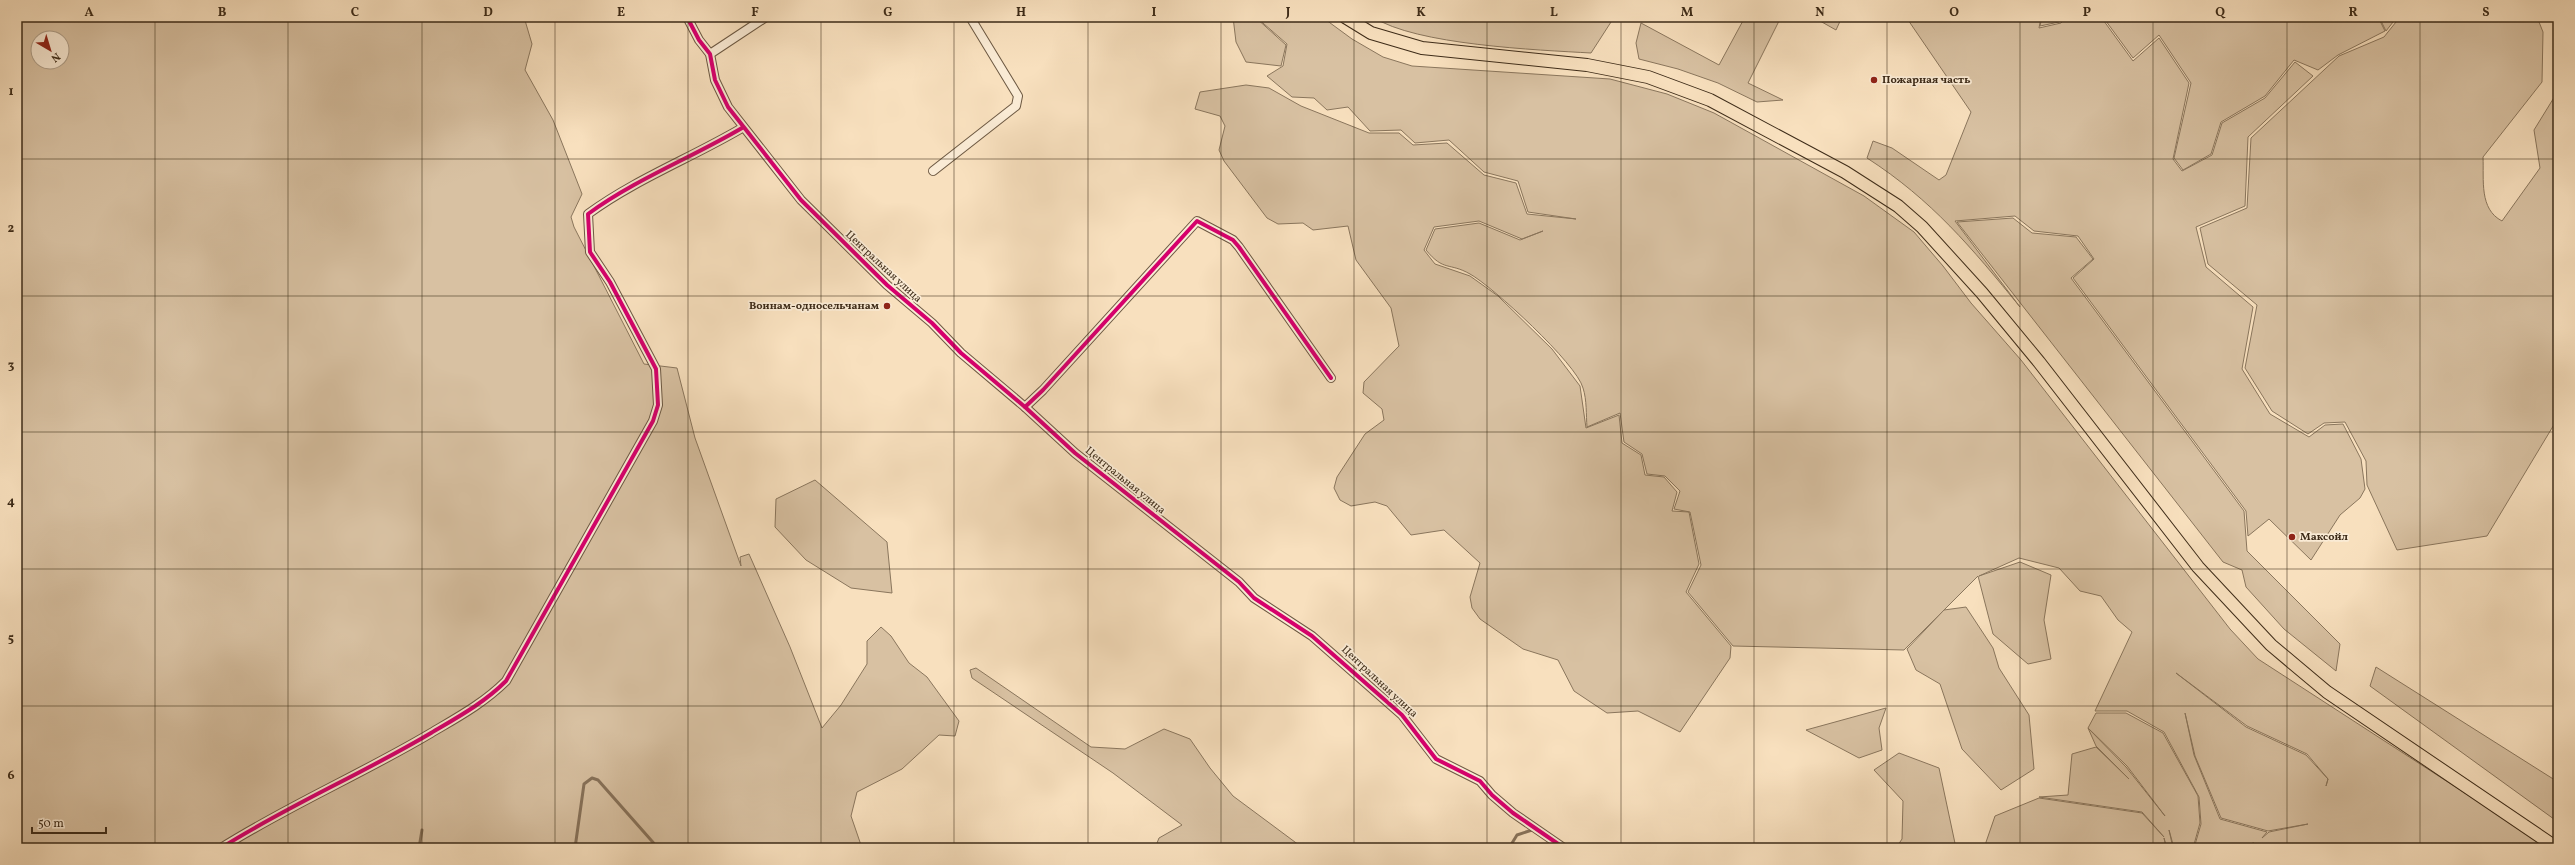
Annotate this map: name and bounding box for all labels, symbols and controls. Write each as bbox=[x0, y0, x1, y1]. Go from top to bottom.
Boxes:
text: A bbox=[84, 4, 94, 22]
text: B bbox=[218, 4, 227, 22]
text: C bbox=[351, 4, 359, 22]
text: D bbox=[483, 4, 493, 22]
text: E bbox=[617, 4, 625, 22]
text: F bbox=[751, 4, 759, 22]
text: G bbox=[883, 4, 893, 22]
text: H bbox=[1016, 4, 1026, 22]
text: I bbox=[1152, 4, 1157, 22]
text: J bbox=[1285, 4, 1291, 22]
text: K bbox=[1416, 4, 1426, 22]
text: L bbox=[1550, 4, 1558, 22]
text: M bbox=[1681, 4, 1694, 22]
text: N bbox=[1815, 4, 1825, 22]
text: O bbox=[1949, 4, 1959, 22]
text: P bbox=[2083, 4, 2091, 22]
text: Q bbox=[2215, 4, 2226, 22]
text: R bbox=[2348, 4, 2358, 22]
text: S bbox=[2482, 4, 2490, 22]
north arrow bbox=[30, 30, 70, 70]
text: N bbox=[47, 48, 63, 65]
place label: Пожарная часть bbox=[1882, 73, 1970, 88]
marker: Пожарная часть bbox=[1869, 75, 1879, 85]
text: 1 bbox=[8, 83, 14, 101]
text: 2 bbox=[8, 220, 15, 238]
street label: Центральная улица bbox=[841, 228, 925, 307]
place label: Воинам-односельчанам bbox=[749, 299, 880, 314]
marker: Воинам-односельчанам bbox=[882, 301, 892, 311]
text: 3 bbox=[8, 357, 15, 375]
street label: Центральная улица bbox=[1082, 444, 1169, 518]
text: 4 bbox=[7, 493, 15, 511]
place label: Максойл bbox=[2300, 530, 2348, 545]
marker: Максойл bbox=[2287, 532, 2297, 542]
text: 5 bbox=[8, 630, 14, 648]
street label: Центральная улица bbox=[1337, 643, 1421, 722]
text: 6 bbox=[7, 767, 15, 785]
scale bar bbox=[32, 809, 106, 835]
text: 50 m bbox=[38, 816, 64, 832]

